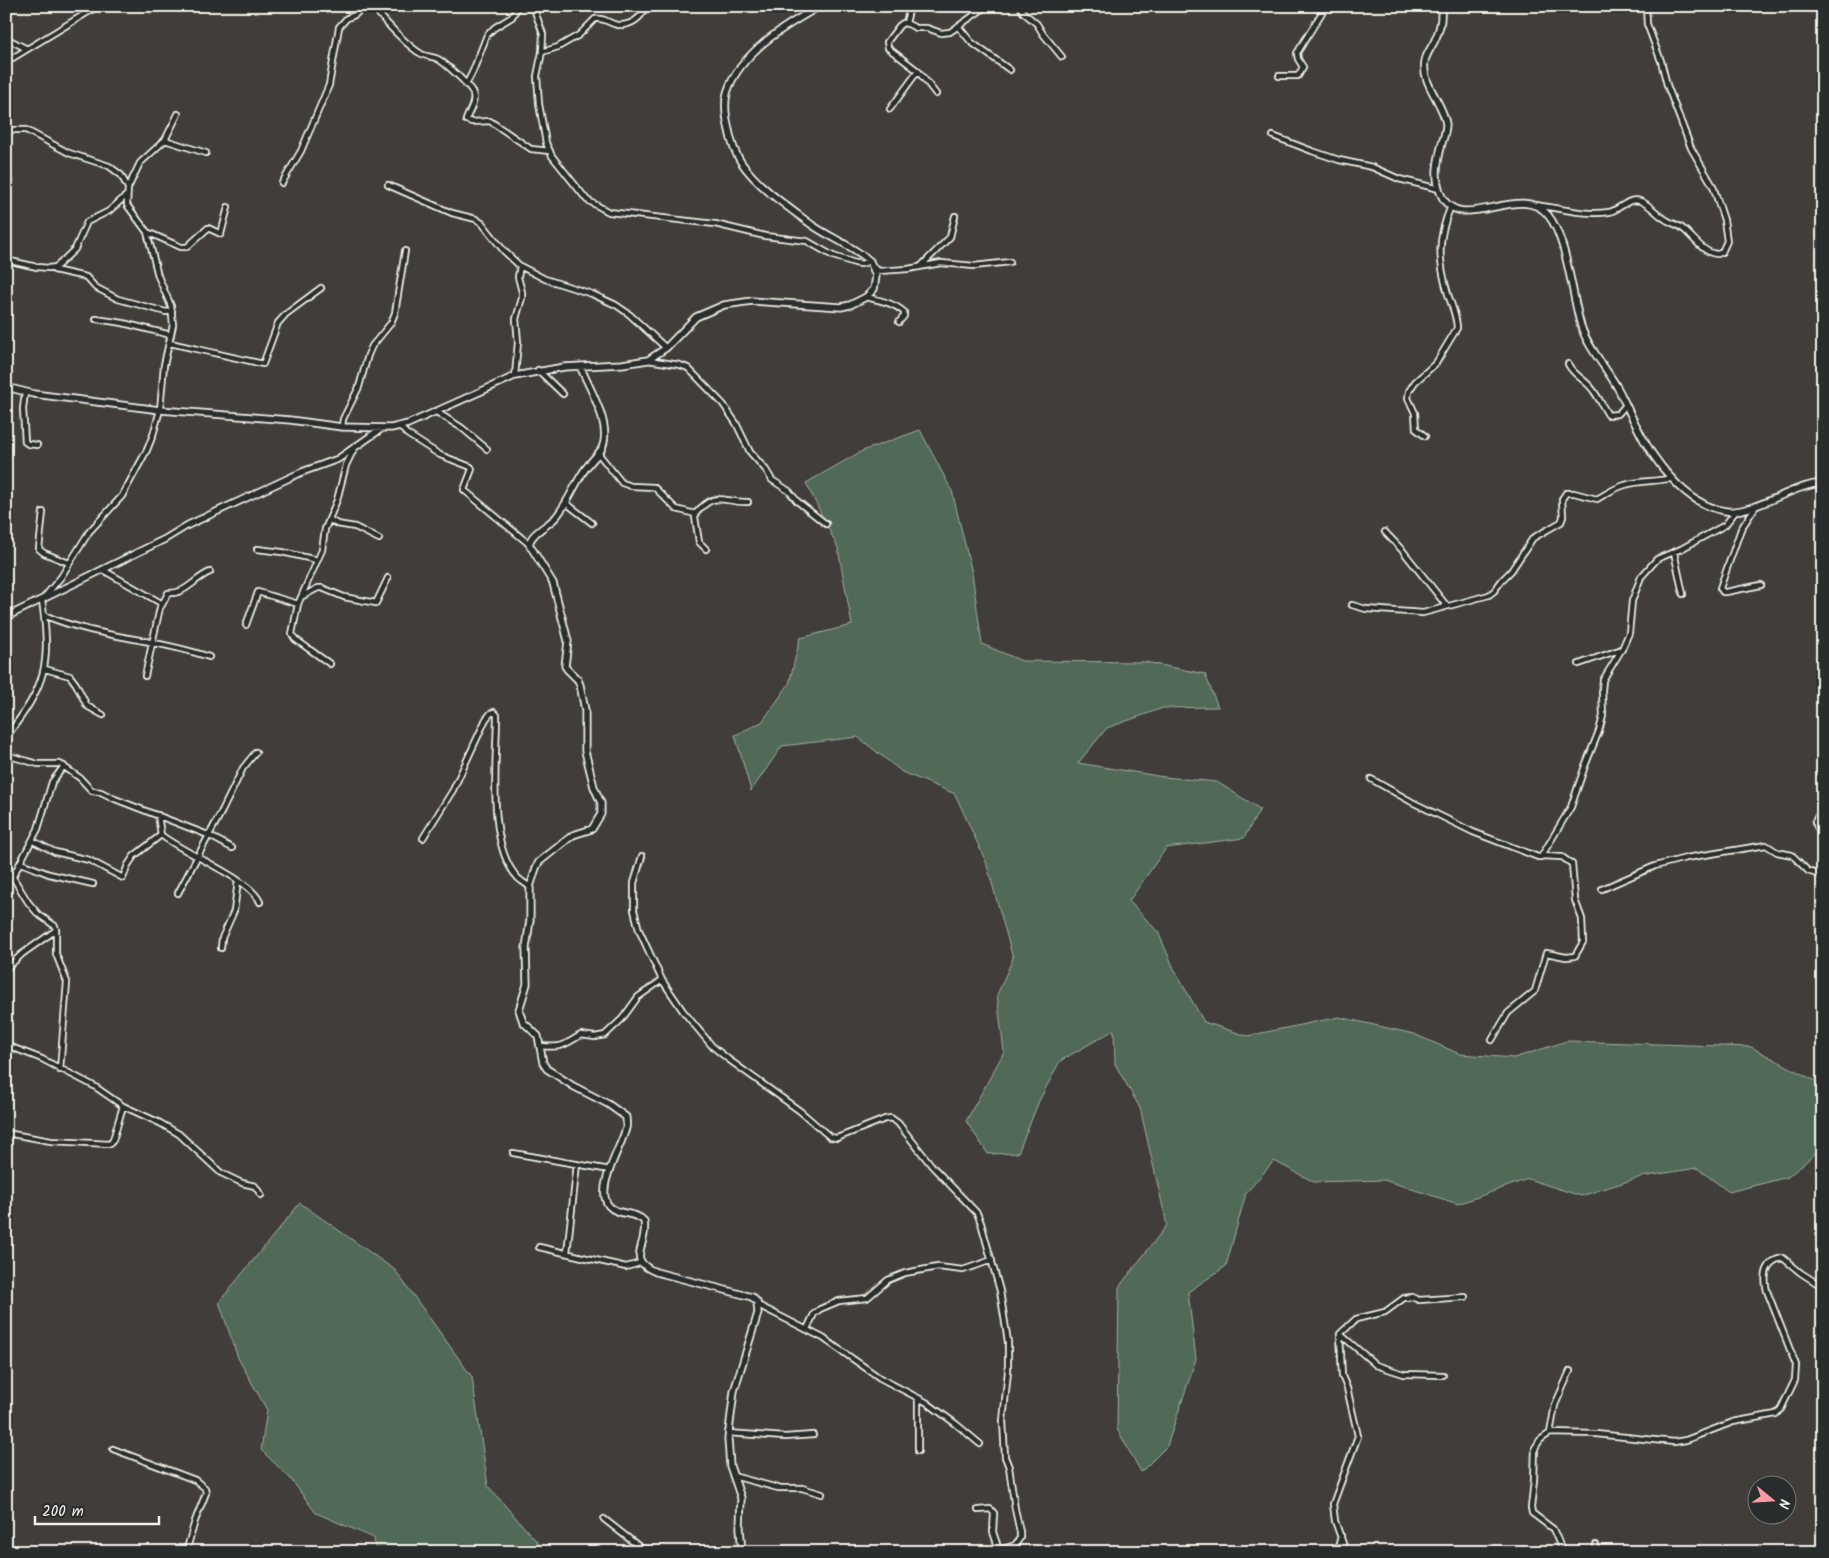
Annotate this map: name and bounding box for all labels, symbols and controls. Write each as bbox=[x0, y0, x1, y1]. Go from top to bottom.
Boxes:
north arrow bbox=[1746, 1476, 1796, 1526]
scale bar bbox=[35, 1493, 159, 1525]
text: N bbox=[1772, 1496, 1795, 1511]
text: 200 m bbox=[42, 1500, 84, 1524]

